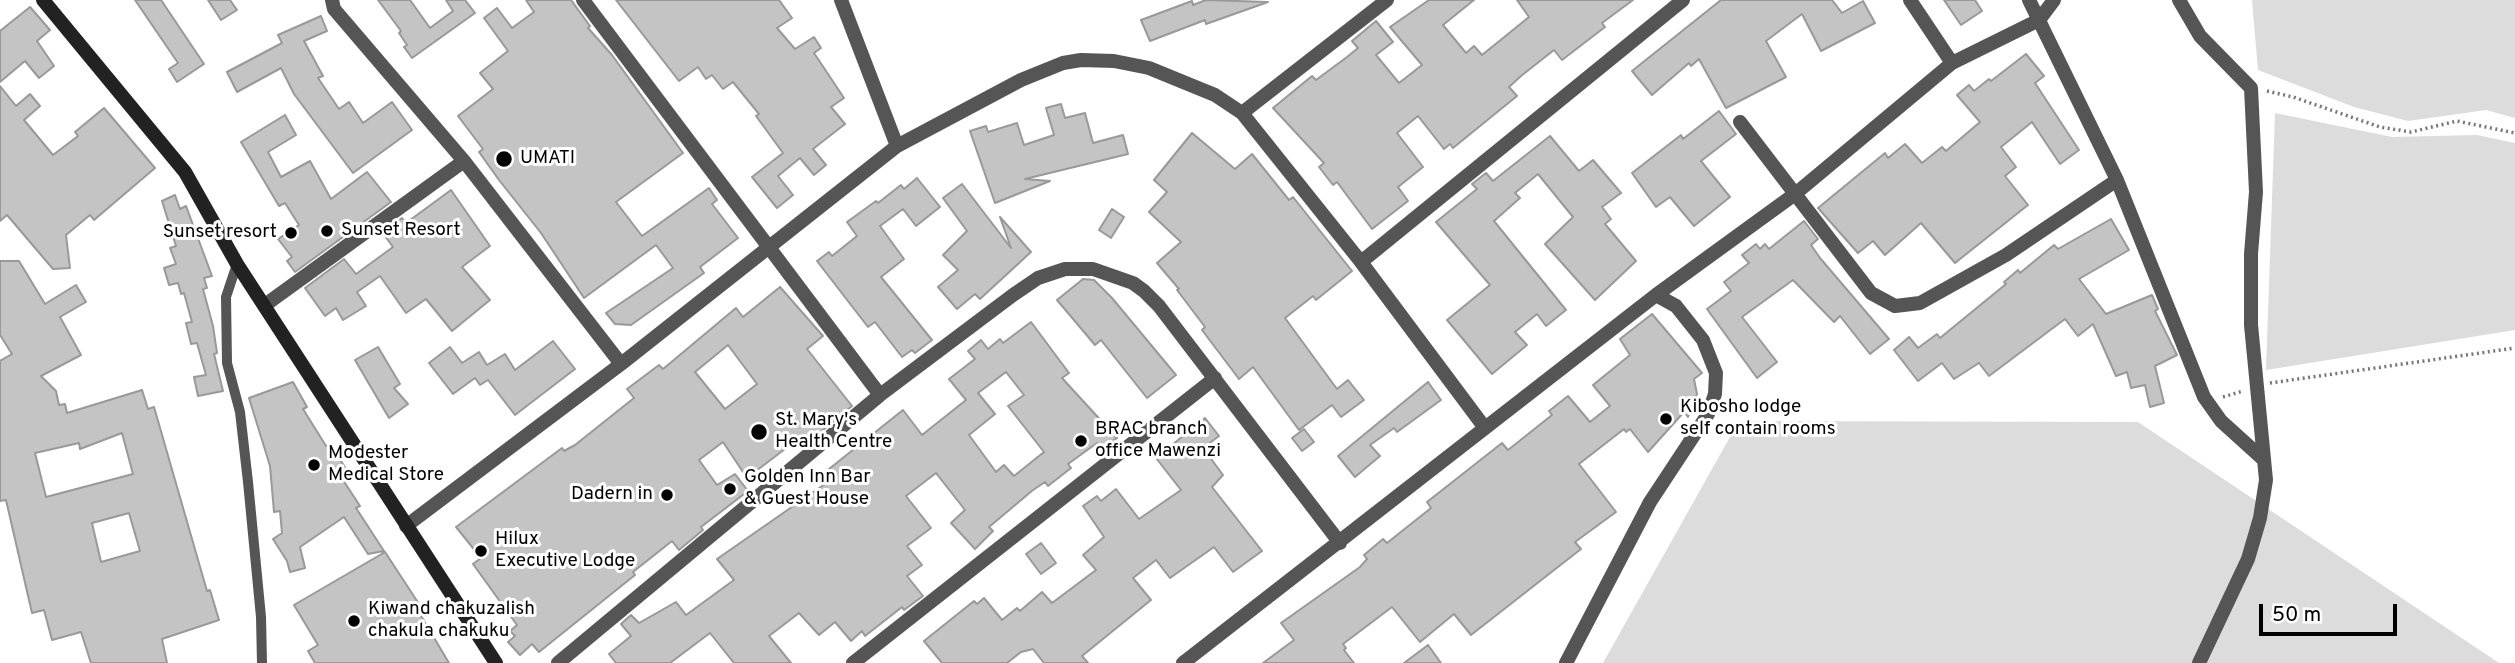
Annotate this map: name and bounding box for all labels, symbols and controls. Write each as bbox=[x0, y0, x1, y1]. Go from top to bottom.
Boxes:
place label: UMATI bbox=[520, 148, 575, 170]
marker: UMATI bbox=[494, 149, 514, 169]
place label: Sunset Resort bbox=[341, 220, 461, 242]
place label: Sunset resort bbox=[163, 222, 277, 244]
marker: Sunset Resort bbox=[319, 223, 335, 239]
marker: Sunset resort bbox=[283, 225, 299, 241]
place label: Kibosho lodge self contain rooms bbox=[1680, 397, 1836, 441]
place label: St. Mary's Health Centre bbox=[775, 410, 892, 454]
marker: Kibosho lodge self contain rooms bbox=[1658, 411, 1674, 427]
place label: BRAC branch office Mawenzi bbox=[1095, 419, 1221, 463]
marker: St. Mary's Health Centre bbox=[749, 422, 769, 442]
marker: BRAC branch office Mawenzi bbox=[1073, 433, 1089, 449]
place label: Modester Medical Store bbox=[328, 443, 444, 487]
marker: Modester Medical Store bbox=[306, 457, 322, 473]
place label: Golden Inn Bar & Guest House bbox=[744, 467, 871, 511]
marker: Golden Inn Bar & Guest House bbox=[722, 481, 738, 497]
place label: Dadern in bbox=[571, 484, 653, 506]
marker: Dadern in bbox=[659, 487, 675, 503]
place label: Hilux Executive Lodge bbox=[495, 529, 635, 573]
marker: Hilux Executive Lodge bbox=[473, 543, 489, 559]
scale bar bbox=[2263, 590, 2401, 634]
place label: Kiwand chakuzalish chakula chakuku bbox=[368, 599, 535, 643]
text: 50 m bbox=[2272, 602, 2321, 629]
marker: Kiwand chakuzalish chakula chakuku bbox=[346, 613, 362, 629]

